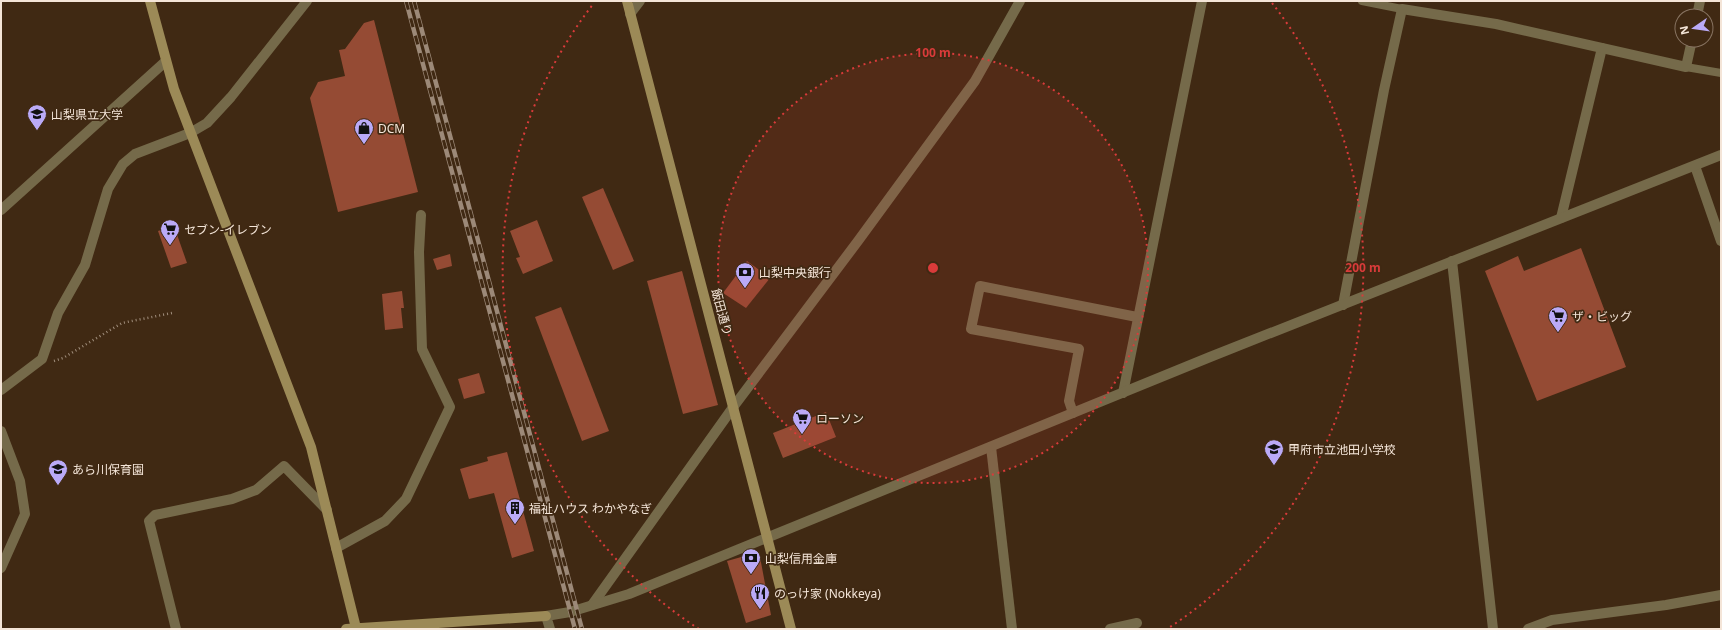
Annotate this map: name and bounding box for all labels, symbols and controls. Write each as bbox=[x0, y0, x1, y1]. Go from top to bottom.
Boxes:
north arrow bbox=[1674, 8, 1714, 48]
text: N bbox=[1675, 24, 1692, 36]
text: 100 m bbox=[915, 44, 951, 61]
school or university icon: 山梨県立大学 bbox=[26, 103, 48, 131]
place label: 山梨県立大学 bbox=[51, 106, 123, 123]
shop icon: DCM bbox=[353, 117, 375, 145]
place label: DCM bbox=[378, 120, 405, 137]
supermarket icon: セブン-イレブン bbox=[159, 218, 181, 246]
place label: セブン-イレブン bbox=[184, 221, 272, 238]
text: 200 m bbox=[1345, 259, 1381, 276]
bank icon: 山梨中央銀行 bbox=[734, 261, 756, 289]
centre of rings bbox=[926, 261, 940, 275]
place label: 山梨中央銀行 bbox=[759, 264, 831, 281]
street label: 飯田通り bbox=[708, 287, 736, 337]
supermarket icon: ザ・ビッグ bbox=[1547, 305, 1569, 333]
place label: ザ・ビッグ bbox=[1572, 308, 1632, 325]
supermarket icon: ローソン bbox=[791, 407, 813, 435]
place label: ローソン bbox=[816, 410, 864, 427]
school or university icon: 甲府市立池田小学校 bbox=[1263, 438, 1285, 466]
place label: 甲府市立池田小学校 bbox=[1288, 441, 1396, 458]
school or university icon: あら川保育園 bbox=[47, 458, 69, 486]
place label: あら川保育園 bbox=[72, 461, 144, 478]
building icon: 福祉ハウス わかやなぎ bbox=[504, 497, 526, 525]
place label: 福祉ハウス わかやなぎ bbox=[529, 500, 652, 517]
bank icon: 山梨信用金庫 bbox=[740, 547, 762, 575]
place label: 山梨信用金庫 bbox=[765, 550, 837, 567]
restaurant icon: のっけ家 (Nokkeya) bbox=[749, 582, 771, 610]
place label: のっけ家 (Nokkeya) bbox=[774, 585, 881, 602]

